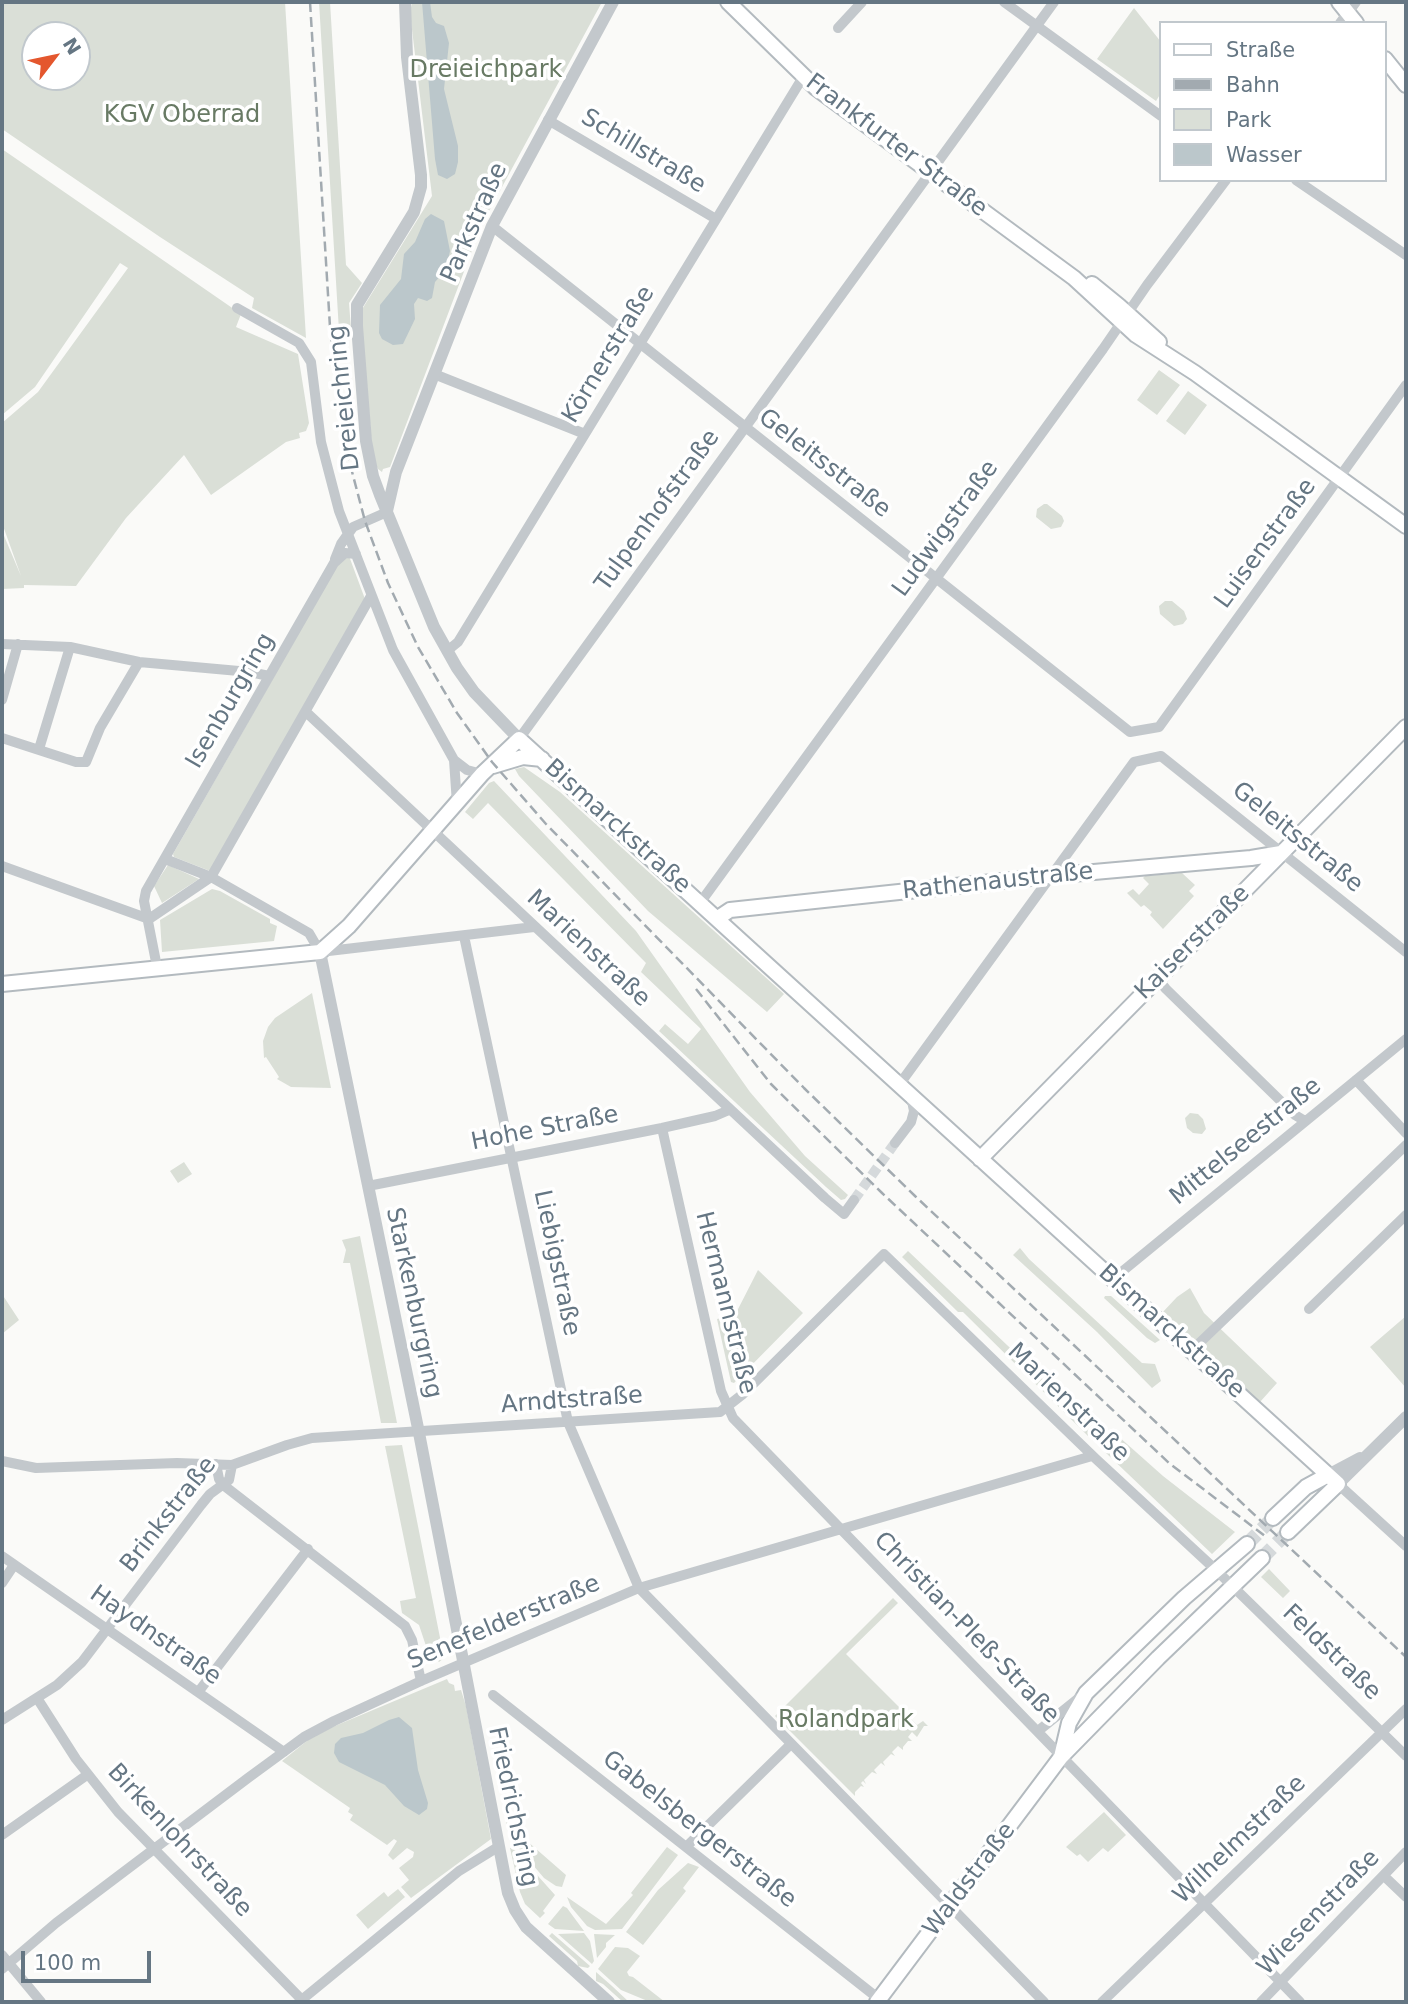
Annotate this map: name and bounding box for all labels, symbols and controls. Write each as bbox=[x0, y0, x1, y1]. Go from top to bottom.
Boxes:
north arrow bbox=[21, 21, 91, 91]
legend bbox=[1160, 21, 1387, 182]
text: N bbox=[59, 33, 86, 59]
text: Straße bbox=[1226, 38, 1295, 62]
park label: Dreieichpark bbox=[410, 57, 562, 85]
street label: Frankfurter Straße bbox=[799, 68, 993, 224]
text: Bahn bbox=[1226, 73, 1280, 97]
park label: KGV Oberrad bbox=[104, 102, 260, 130]
street label: Schillstraße bbox=[576, 104, 710, 200]
text: Park bbox=[1226, 108, 1271, 132]
text: Wasser bbox=[1226, 143, 1302, 167]
street label: Parkstraße bbox=[436, 159, 514, 287]
street label: Körnerstraße bbox=[557, 281, 661, 429]
street label: Dreieichring bbox=[323, 324, 367, 472]
street label: Geleitsstraße bbox=[752, 403, 896, 525]
street label: Tulpenhofstraße bbox=[590, 425, 726, 597]
street label: Ludwigstraße bbox=[887, 455, 1005, 603]
street label: Luisenstraße bbox=[1209, 473, 1323, 615]
street label: Isenburgring bbox=[181, 628, 281, 774]
street label: Bismarckstraße bbox=[538, 754, 696, 900]
street label: Geleitsstraße bbox=[1226, 777, 1368, 899]
street label: Rathenaustraße bbox=[901, 858, 1095, 906]
street label: Kaiserstraße bbox=[1130, 880, 1256, 1006]
street label: Marienstraße bbox=[520, 884, 656, 1014]
street label: Mittelseestraße bbox=[1165, 1072, 1327, 1212]
street label: Hohe Straße bbox=[469, 1101, 621, 1157]
street label: Liebigstraße bbox=[526, 1187, 586, 1339]
street label: Starkenburgring bbox=[379, 1205, 447, 1401]
street label: Hermannstraße bbox=[688, 1209, 762, 1397]
street label: Bismarckstraße bbox=[1092, 1259, 1250, 1405]
street label: Marienstraße bbox=[1001, 1338, 1135, 1468]
street label: Arndtstraße bbox=[500, 1382, 644, 1420]
street label: Brinkstraße bbox=[115, 1452, 223, 1578]
street label: Christian-Pleß-Straße bbox=[867, 1526, 1065, 1730]
street label: Senefelderstraße bbox=[404, 1569, 604, 1677]
street label: Haydnstraße bbox=[84, 1580, 226, 1692]
street label: Feldstraße bbox=[1276, 1599, 1386, 1707]
park label: Rolandpark bbox=[778, 1707, 914, 1735]
street label: Friedrichsring bbox=[481, 1724, 543, 1890]
street label: Gabelsbergerstraße bbox=[596, 1745, 802, 1915]
street label: Birkenlohrstraße bbox=[101, 1758, 257, 1924]
street label: Wilhelmstraße bbox=[1168, 1770, 1312, 1910]
street label: Waldstraße bbox=[918, 1817, 1022, 1943]
street label: Wiesenstraße bbox=[1252, 1844, 1386, 1982]
scale bar bbox=[24, 1938, 154, 1982]
text: 100 m bbox=[34, 1951, 101, 1975]

